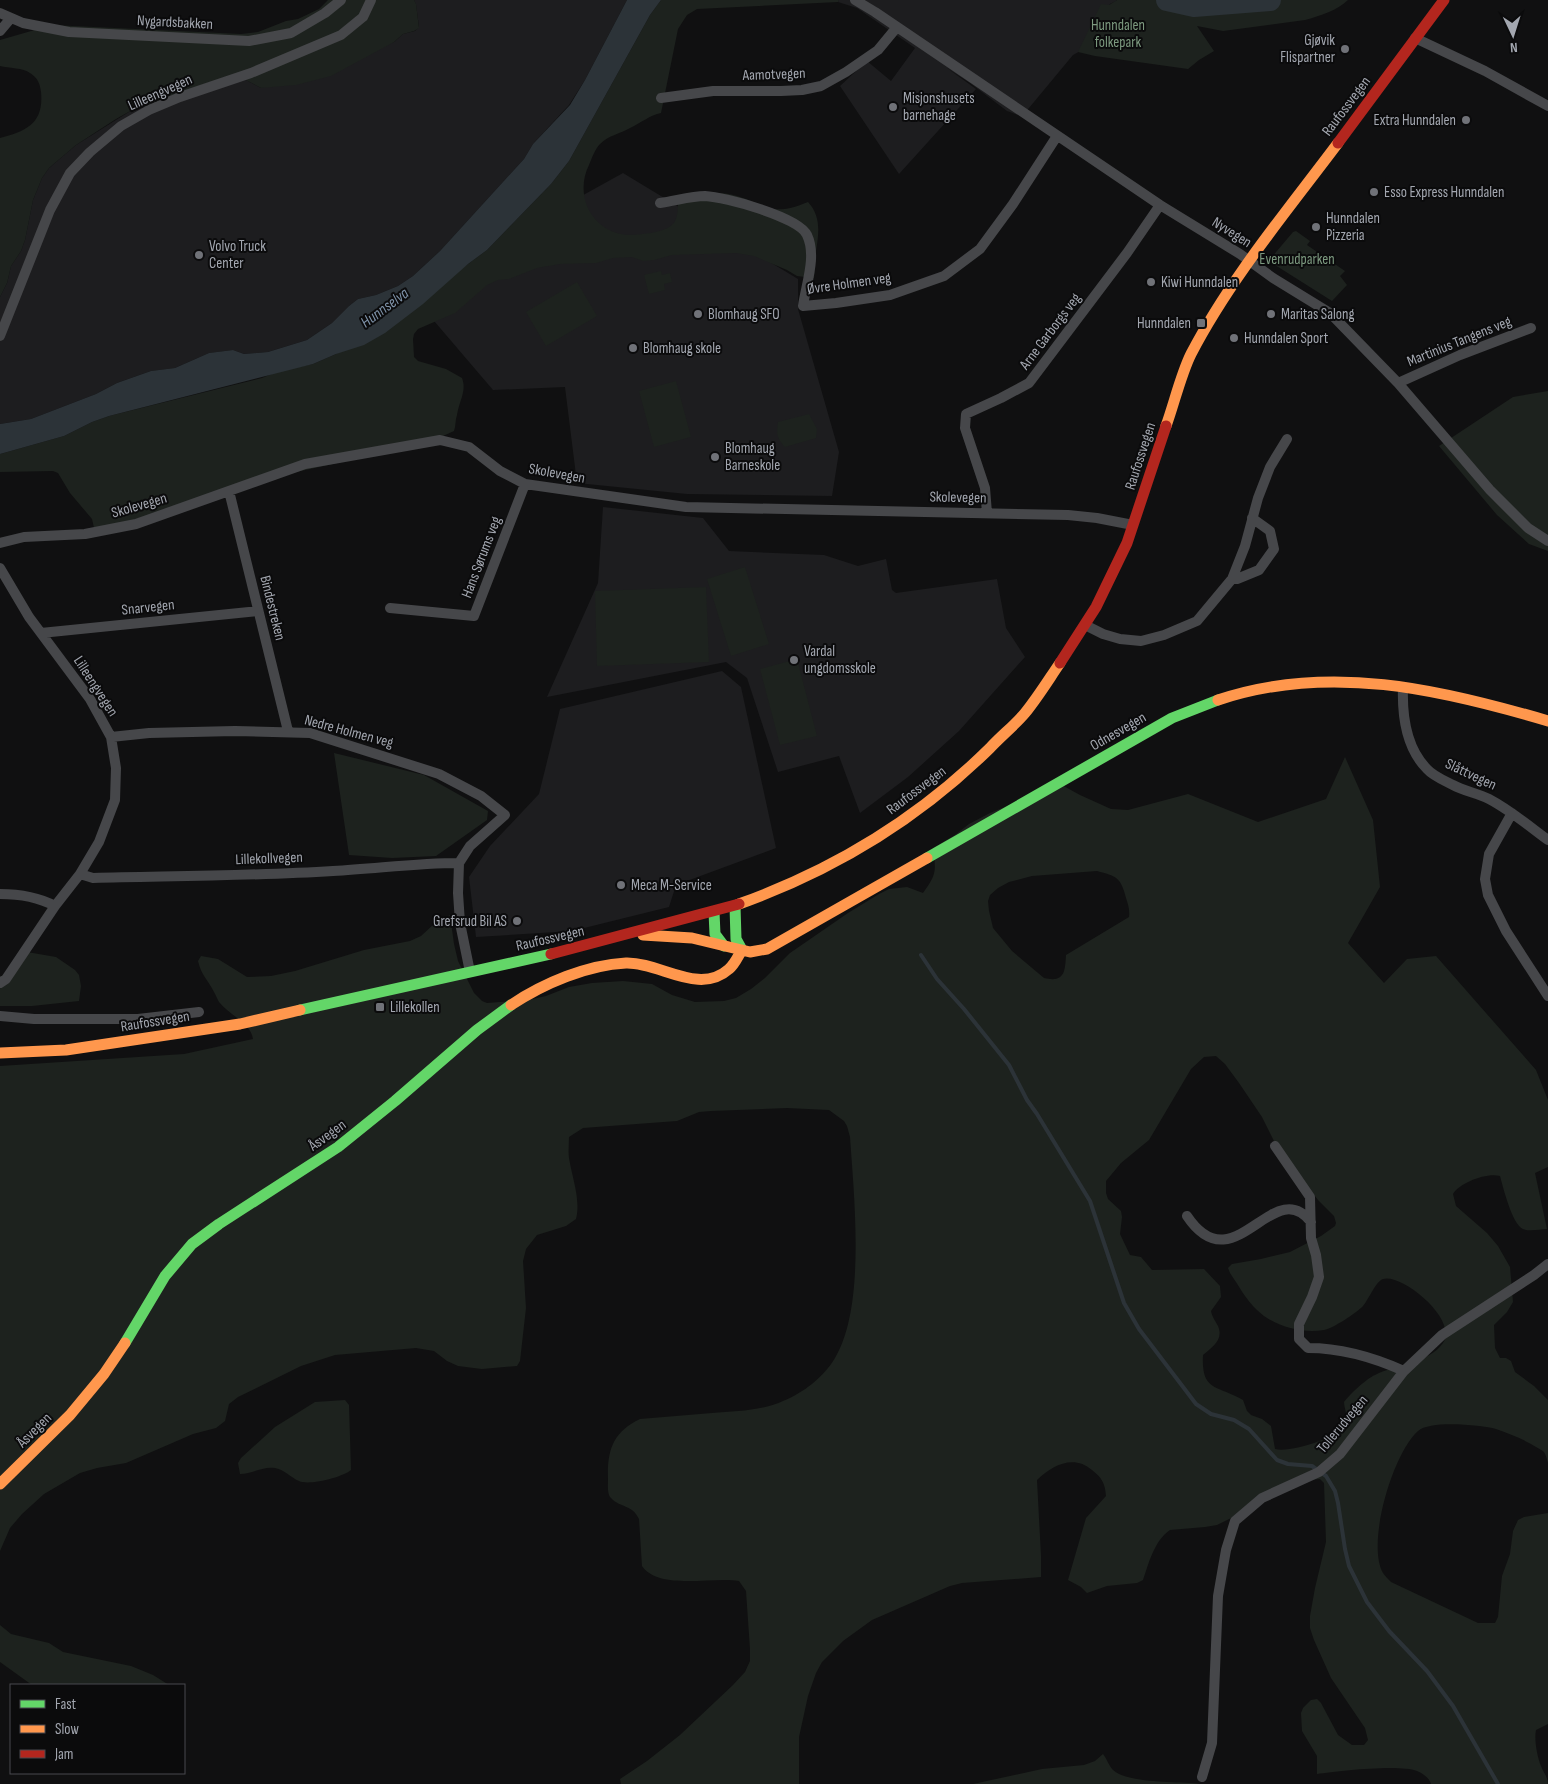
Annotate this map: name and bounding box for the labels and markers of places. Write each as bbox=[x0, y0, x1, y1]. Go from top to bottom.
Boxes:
place label: Gjøvik Flispartner bbox=[1280, 31, 1336, 67]
marker: Gjøvik Flispartner bbox=[1339, 43, 1351, 55]
place label: Misjonshusets barnehage bbox=[903, 89, 975, 125]
marker: Misjonshusets barnehage bbox=[887, 101, 899, 113]
place label: Extra Hunndalen bbox=[1373, 111, 1456, 130]
marker: Extra Hunndalen bbox=[1460, 114, 1472, 126]
place label: Esso Express Hunndalen bbox=[1384, 183, 1505, 202]
marker: Esso Express Hunndalen bbox=[1368, 186, 1380, 198]
place label: Hunndalen Pizzeria bbox=[1326, 209, 1380, 245]
marker: Hunndalen Pizzeria bbox=[1310, 221, 1322, 233]
place label: Volvo Truck Center bbox=[209, 237, 266, 273]
marker: Volvo Truck Center bbox=[193, 249, 205, 261]
place label: Kiwi Hunndalen bbox=[1161, 273, 1238, 292]
marker: Kiwi Hunndalen bbox=[1145, 276, 1157, 288]
place label: Blomhaug SFO bbox=[708, 305, 780, 324]
place label: Maritas Salong bbox=[1281, 305, 1354, 324]
marker: Blomhaug SFO bbox=[692, 308, 704, 320]
marker: Maritas Salong bbox=[1265, 308, 1277, 320]
place label: Hunndalen bbox=[1137, 314, 1191, 333]
marker: Hunndalen bbox=[1195, 317, 1207, 329]
place label: Hunndalen Sport bbox=[1244, 329, 1329, 348]
marker: Hunndalen Sport bbox=[1228, 332, 1240, 344]
place label: Blomhaug skole bbox=[643, 339, 721, 358]
marker: Blomhaug skole bbox=[627, 342, 639, 354]
place label: Blomhaug Barneskole bbox=[725, 439, 780, 475]
marker: Blomhaug Barneskole bbox=[709, 451, 721, 463]
place label: Vardal ungdomsskole bbox=[804, 642, 876, 678]
marker: Vardal ungdomsskole bbox=[788, 654, 800, 666]
place label: Meca M-Service bbox=[631, 876, 712, 895]
marker: Meca M-Service bbox=[615, 879, 627, 891]
place label: Grefsrud Bil AS bbox=[433, 912, 507, 931]
marker: Grefsrud Bil AS bbox=[511, 915, 523, 927]
place label: Lillekollen bbox=[390, 998, 440, 1017]
marker: Lillekollen bbox=[374, 1001, 386, 1013]

